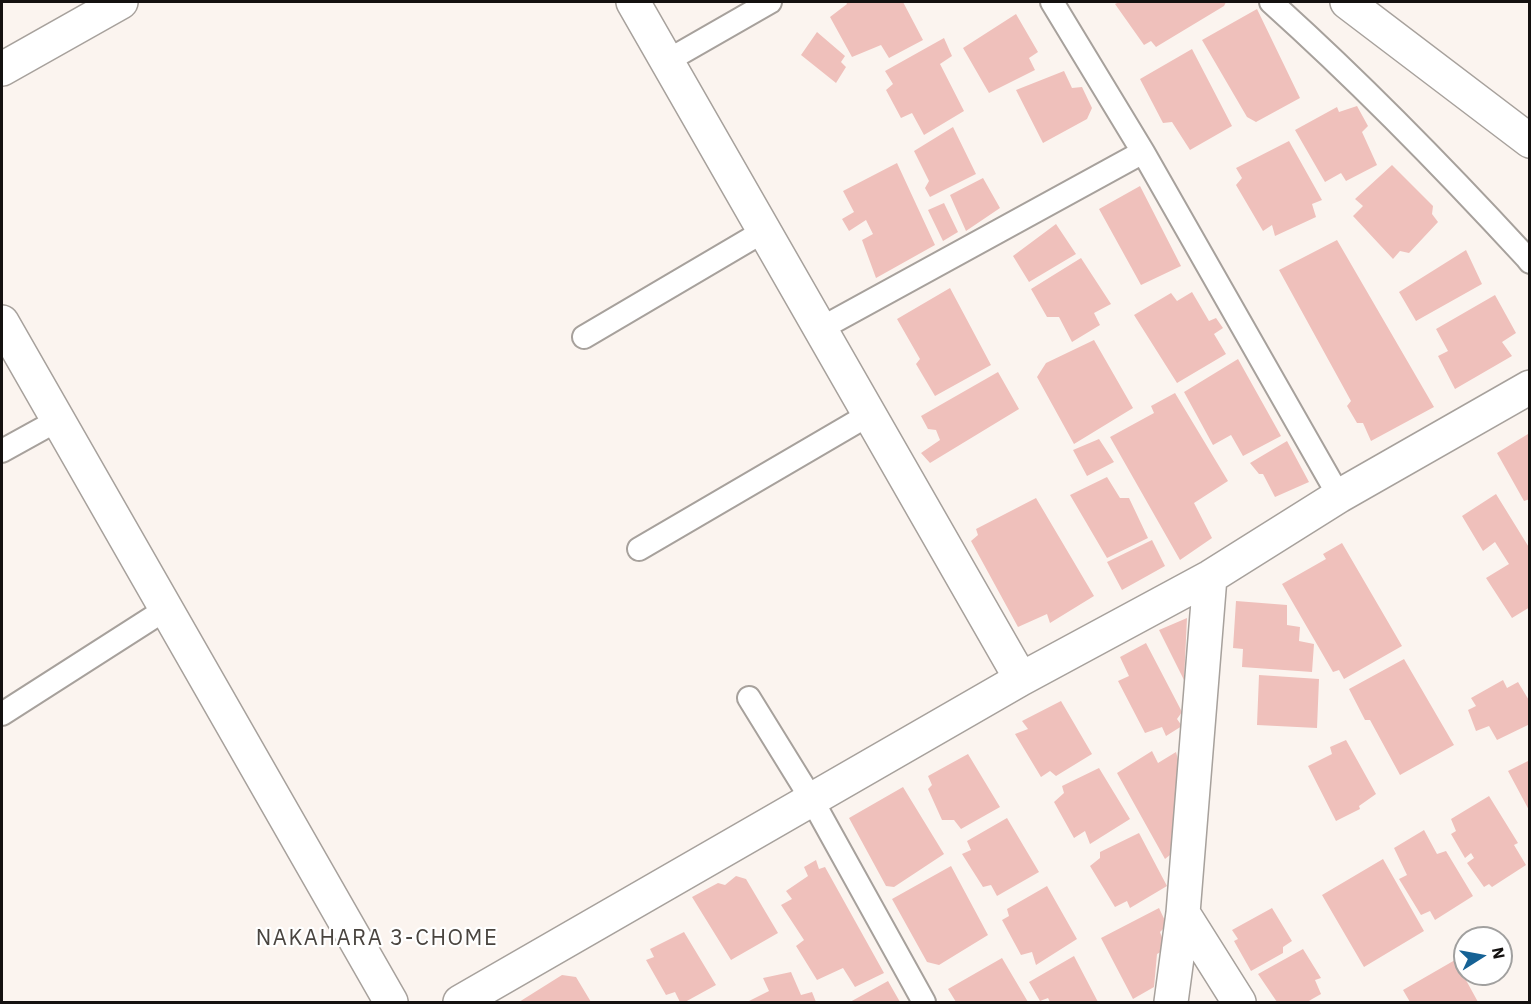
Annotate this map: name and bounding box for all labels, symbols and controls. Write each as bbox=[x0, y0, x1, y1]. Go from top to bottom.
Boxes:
district label: NAKAHARA 3-CHOME bbox=[256, 926, 498, 952]
north arrow bbox=[1453, 926, 1513, 986]
text: N bbox=[1488, 945, 1510, 961]

